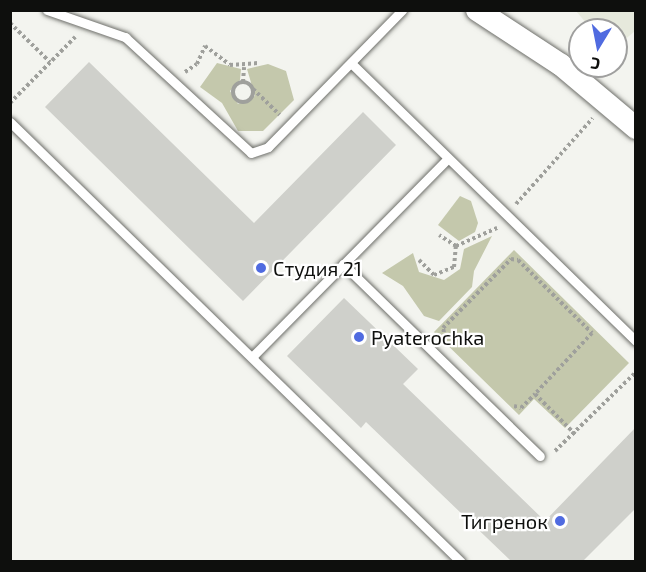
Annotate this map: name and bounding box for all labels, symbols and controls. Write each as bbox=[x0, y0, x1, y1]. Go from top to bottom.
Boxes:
north arrow bbox=[568, 18, 628, 78]
text: С bbox=[589, 54, 601, 74]
place label: Студия 21 bbox=[273, 256, 362, 280]
marker: Студия 21 bbox=[254, 261, 268, 275]
place label: Pyaterochka bbox=[371, 325, 484, 349]
marker: Pyaterochka bbox=[352, 330, 366, 344]
place label: Тигренок bbox=[461, 509, 548, 533]
marker: Тигренок bbox=[553, 514, 567, 528]

